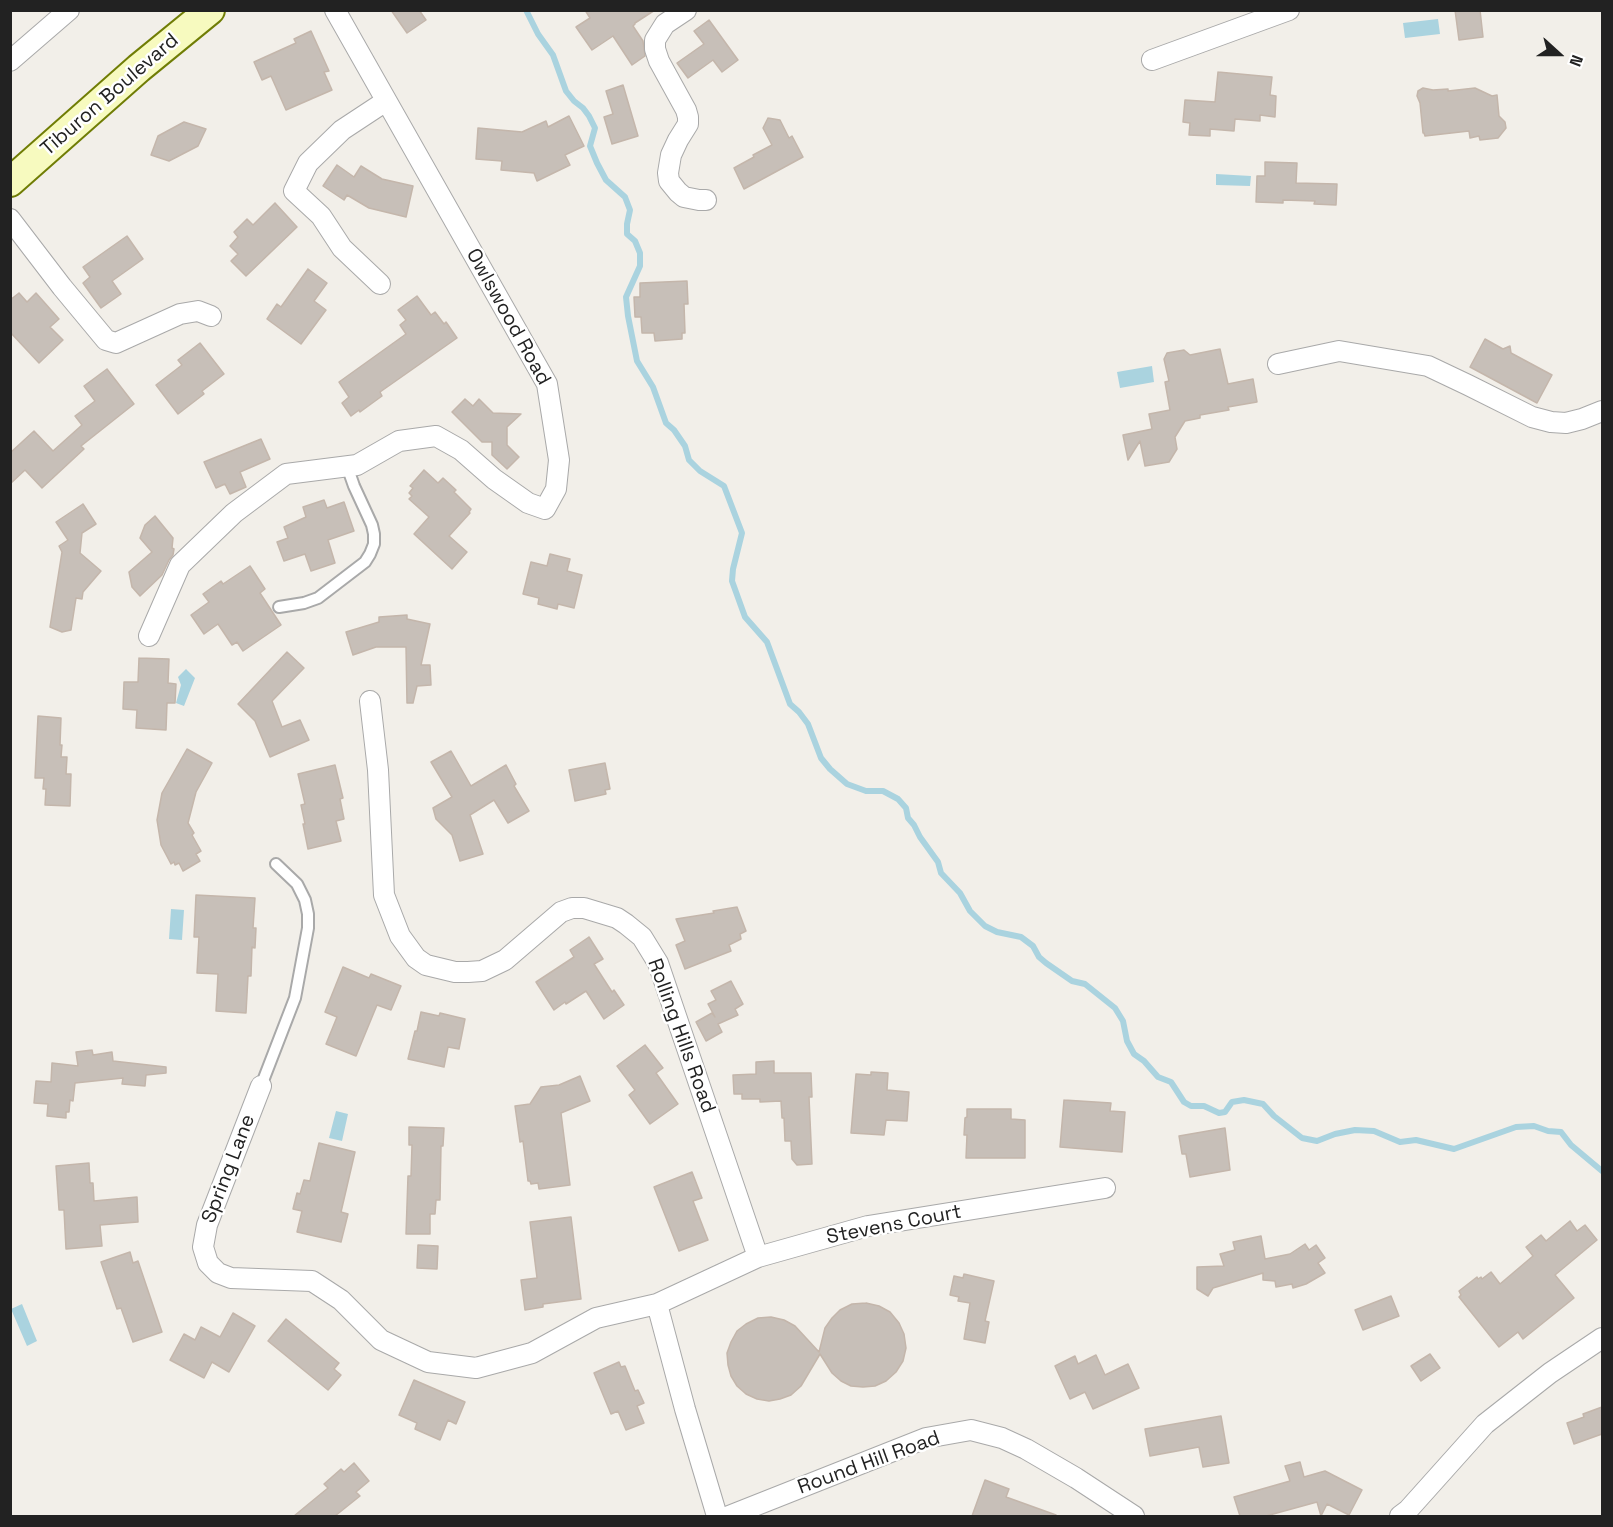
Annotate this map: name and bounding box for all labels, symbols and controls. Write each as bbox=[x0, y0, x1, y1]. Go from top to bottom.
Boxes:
north arrow bbox=[1529, 24, 1589, 84]
street label: Tiburon Boulevard bbox=[36, 29, 184, 161]
text: N bbox=[1565, 52, 1588, 69]
street label: Owlswood Road bbox=[461, 245, 555, 389]
street label: Rolling Hills Road bbox=[642, 956, 720, 1116]
street label: Spring Lane bbox=[197, 1111, 261, 1227]
street label: Stevens Court bbox=[825, 1200, 963, 1250]
street label: Round Hill Road bbox=[795, 1426, 943, 1500]

